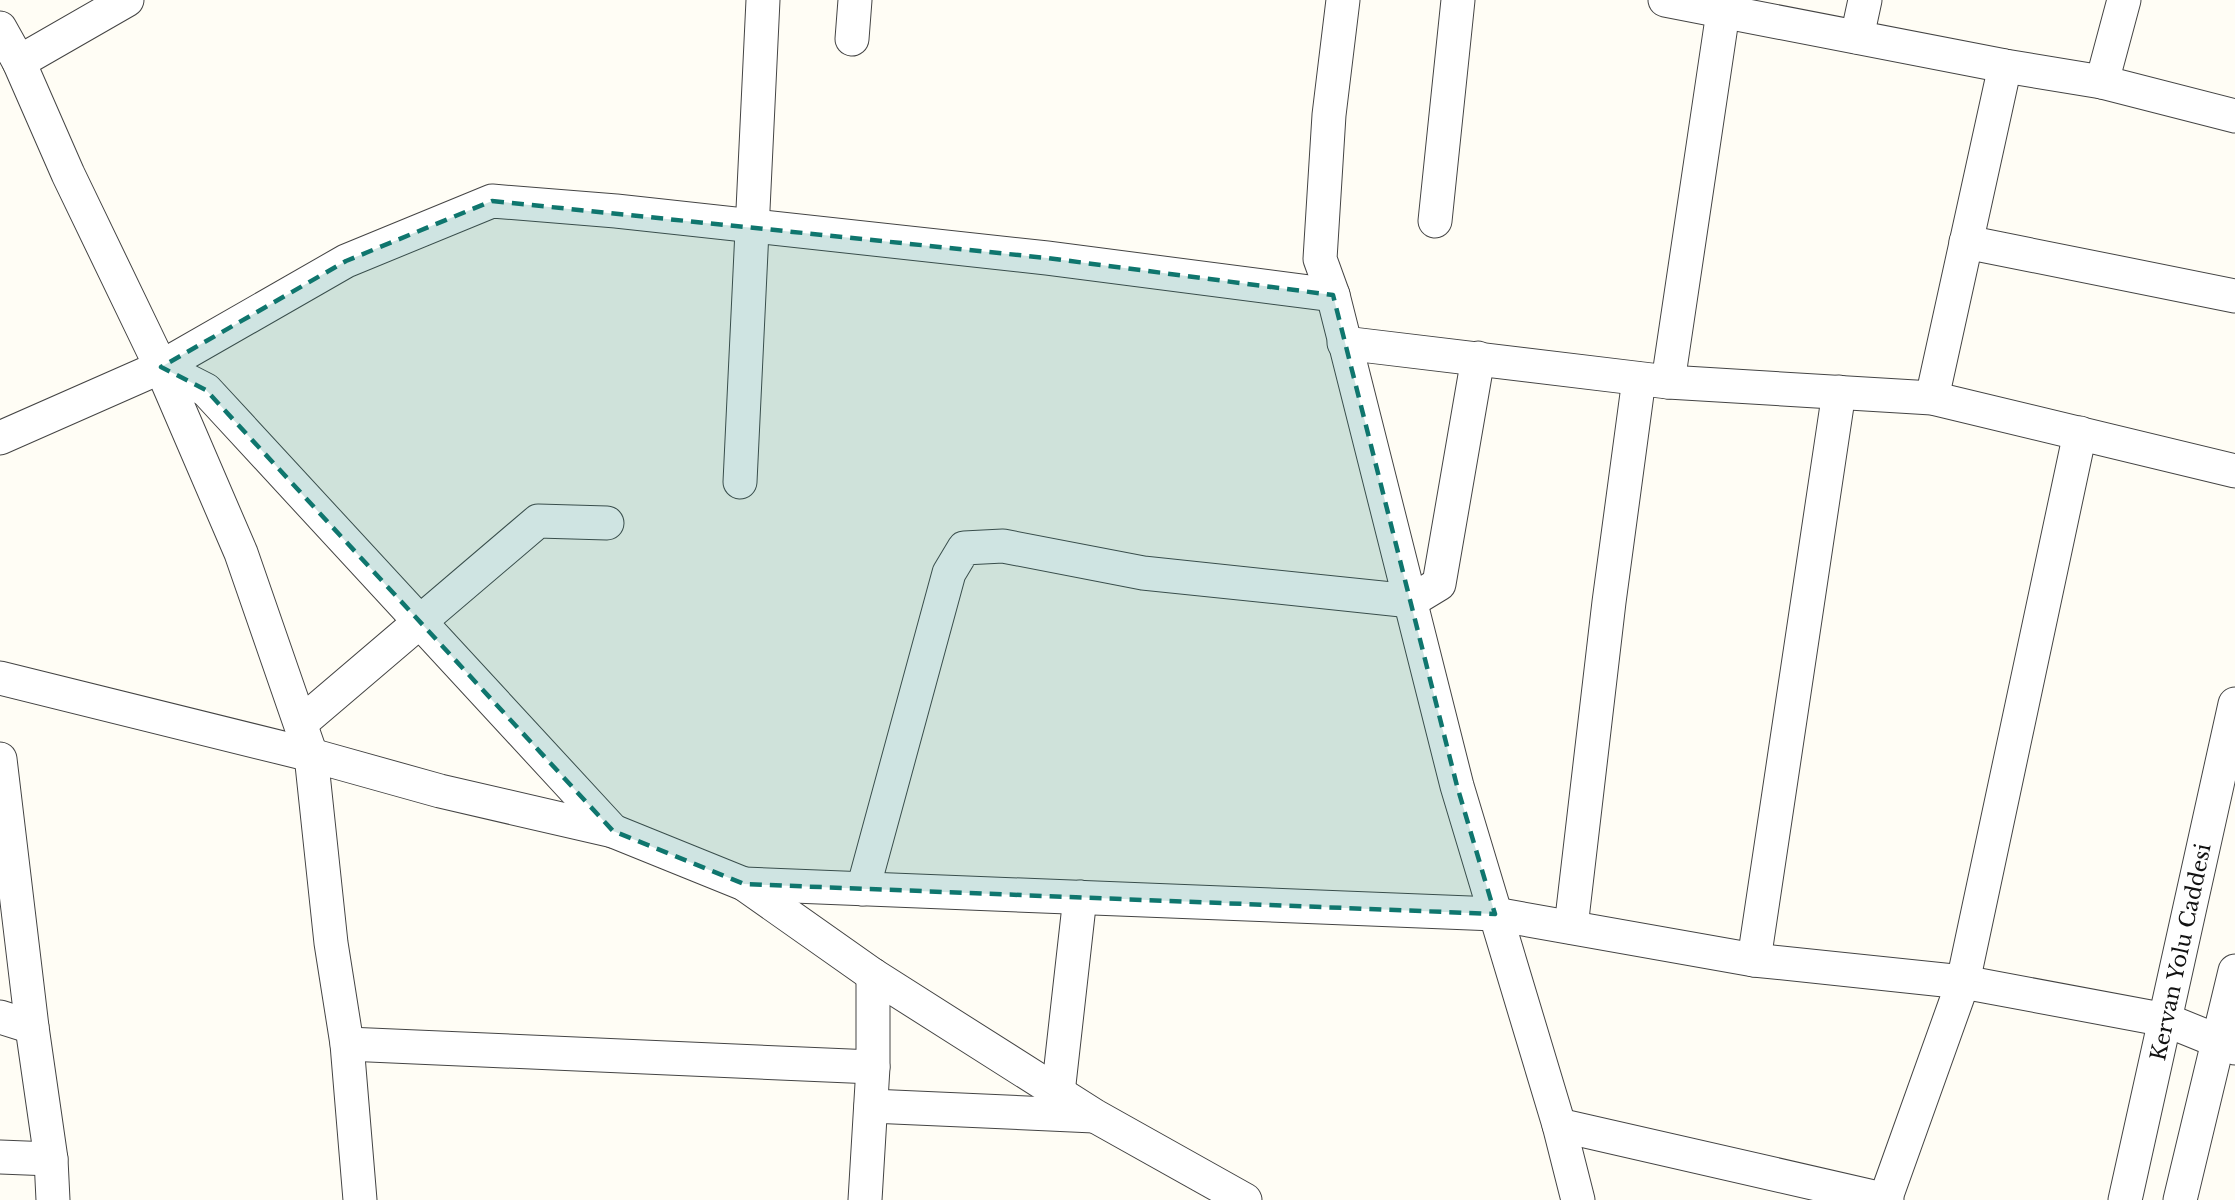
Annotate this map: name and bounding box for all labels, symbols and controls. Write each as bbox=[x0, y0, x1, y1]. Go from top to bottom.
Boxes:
street label: Kervan Yolu Caddesi bbox=[2145, 841, 2217, 1063]

